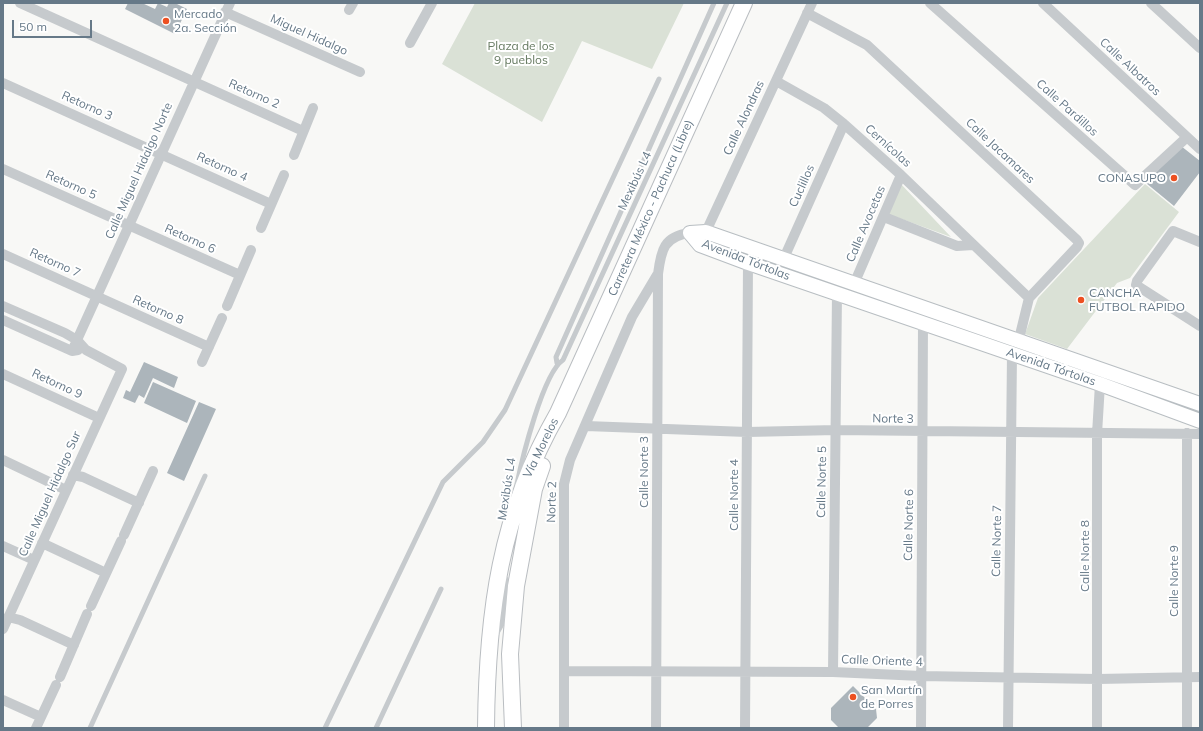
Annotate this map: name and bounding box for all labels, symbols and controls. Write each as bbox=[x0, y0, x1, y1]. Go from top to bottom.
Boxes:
place label: Mercado 2a. Sección bbox=[174, 7, 237, 35]
street label: Miguel Hidalgo bbox=[268, 11, 350, 59]
scale bar bbox=[14, 12, 94, 38]
marker: Mercado 2a. Sección bbox=[161, 16, 171, 26]
text: 50 m bbox=[19, 19, 47, 34]
street label: Calle Albatros bbox=[1097, 35, 1163, 99]
park label: Plaza de los 9 pueblos bbox=[488, 39, 554, 67]
street label: Retorno 2 bbox=[226, 76, 282, 112]
street label: Calle Pardillos bbox=[1033, 77, 1101, 139]
street label: Calle Alondras bbox=[720, 78, 768, 158]
street label: Retorno 3 bbox=[59, 88, 115, 124]
street label: Calle Miguel Hidalgo Norte bbox=[102, 100, 176, 242]
street label: Calle Jacamares bbox=[962, 115, 1038, 187]
street label: Carretera México - Pachuca (Libre) bbox=[605, 118, 697, 298]
street label: Cernícolas bbox=[862, 121, 914, 171]
street label: Retorno 4 bbox=[194, 149, 250, 185]
street label: Mexibús L4 bbox=[615, 149, 655, 213]
street label: Cuclillos bbox=[786, 162, 818, 210]
street label: Retorno 5 bbox=[43, 167, 99, 203]
place label: CONASUPO bbox=[1098, 171, 1166, 185]
marker: CONASUPO bbox=[1169, 173, 1179, 183]
street label: Calle Avocetas bbox=[843, 183, 889, 265]
street label: Retorno 6 bbox=[162, 221, 218, 257]
street label: Avenida Tórtolas bbox=[700, 237, 792, 283]
street label: Retorno 7 bbox=[27, 245, 83, 281]
place label: CANCHA FUTBOL RAPIDO bbox=[1089, 286, 1185, 314]
street label: Retorno 8 bbox=[130, 292, 186, 328]
marker: CANCHA FUTBOL RAPIDO bbox=[1076, 295, 1086, 305]
street label: Avenida Tórtolas bbox=[1004, 345, 1098, 389]
street label: Retorno 9 bbox=[29, 366, 85, 402]
street label: Norte 3 bbox=[872, 411, 914, 427]
street label: Vía Morelos bbox=[520, 416, 562, 480]
street label: Calle Miguel Hidalgo Sur bbox=[16, 429, 84, 559]
street label: Calle Norte 3 bbox=[637, 436, 651, 508]
street label: Calle Norte 5 bbox=[814, 446, 830, 518]
street label: Mexibús L4 bbox=[495, 457, 519, 521]
street label: Calle Norte 4 bbox=[727, 459, 741, 531]
street label: Norte 2 bbox=[544, 481, 560, 523]
street label: Calle Norte 6 bbox=[901, 489, 917, 561]
street label: Calle Norte 7 bbox=[989, 505, 1005, 577]
street label: Calle Norte 8 bbox=[1078, 520, 1092, 592]
street label: Calle Norte 9 bbox=[1167, 545, 1181, 617]
street label: Calle Oriente 4 bbox=[841, 652, 923, 670]
place label: San Martín de Porres bbox=[861, 683, 922, 711]
marker: San Martín de Porres bbox=[848, 692, 858, 702]

